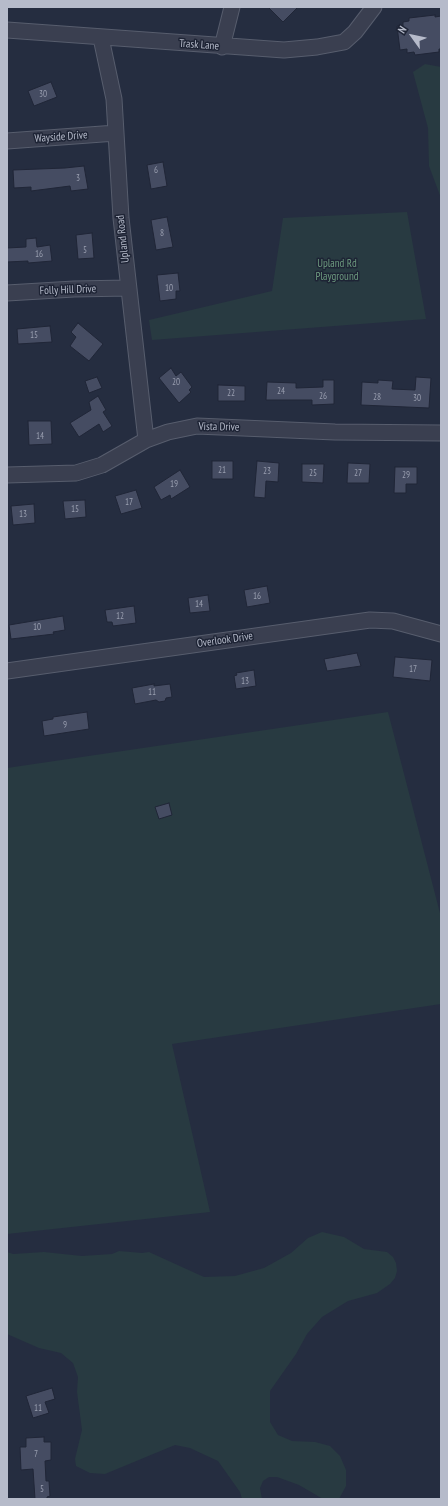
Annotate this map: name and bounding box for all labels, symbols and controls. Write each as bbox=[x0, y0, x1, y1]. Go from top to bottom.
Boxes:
north arrow bbox=[392, 16, 432, 56]
text: N bbox=[394, 23, 409, 36]
street label: Trask Lane bbox=[179, 37, 219, 53]
house number: 30 bbox=[39, 89, 47, 99]
street label: Wayside Drive bbox=[34, 129, 88, 145]
house number: 6 bbox=[154, 165, 158, 175]
house number: 3 bbox=[76, 173, 80, 183]
street label: Upland Road bbox=[114, 214, 132, 264]
house number: 8 bbox=[160, 228, 164, 238]
house number: 5 bbox=[83, 245, 87, 255]
house number: 16 bbox=[35, 249, 43, 259]
park label: Upland Rd Playground bbox=[316, 257, 358, 283]
street label: Folly Hill Drive bbox=[39, 282, 97, 298]
house number: 10 bbox=[165, 283, 173, 293]
house number: 15 bbox=[30, 330, 38, 340]
house number: 20 bbox=[172, 377, 180, 387]
house number: 24 bbox=[277, 386, 285, 396]
house number: 22 bbox=[227, 388, 235, 398]
house number: 26 bbox=[319, 391, 327, 401]
house number: 28 bbox=[373, 392, 381, 402]
house number: 30 bbox=[413, 393, 421, 403]
street label: Vista Drive bbox=[198, 420, 240, 434]
house number: 14 bbox=[36, 431, 44, 441]
house number: 21 bbox=[218, 465, 226, 475]
house number: 23 bbox=[263, 466, 271, 476]
house number: 25 bbox=[309, 468, 317, 478]
house number: 27 bbox=[354, 468, 362, 478]
house number: 29 bbox=[402, 470, 410, 480]
house number: 19 bbox=[170, 479, 178, 489]
house number: 17 bbox=[125, 497, 133, 507]
house number: 15 bbox=[71, 504, 79, 514]
house number: 13 bbox=[19, 509, 27, 519]
house number: 16 bbox=[253, 591, 261, 601]
house number: 14 bbox=[195, 599, 203, 609]
house number: 12 bbox=[116, 611, 124, 621]
house number: 10 bbox=[33, 622, 41, 632]
street label: Overlook Drive bbox=[196, 630, 254, 650]
house number: 17 bbox=[409, 664, 417, 674]
house number: 13 bbox=[241, 676, 249, 686]
house number: 11 bbox=[148, 687, 156, 697]
house number: 9 bbox=[63, 720, 67, 730]
house number: 11 bbox=[34, 1403, 42, 1413]
house number: 7 bbox=[34, 1449, 38, 1459]
house number: 5 bbox=[40, 1484, 44, 1494]

